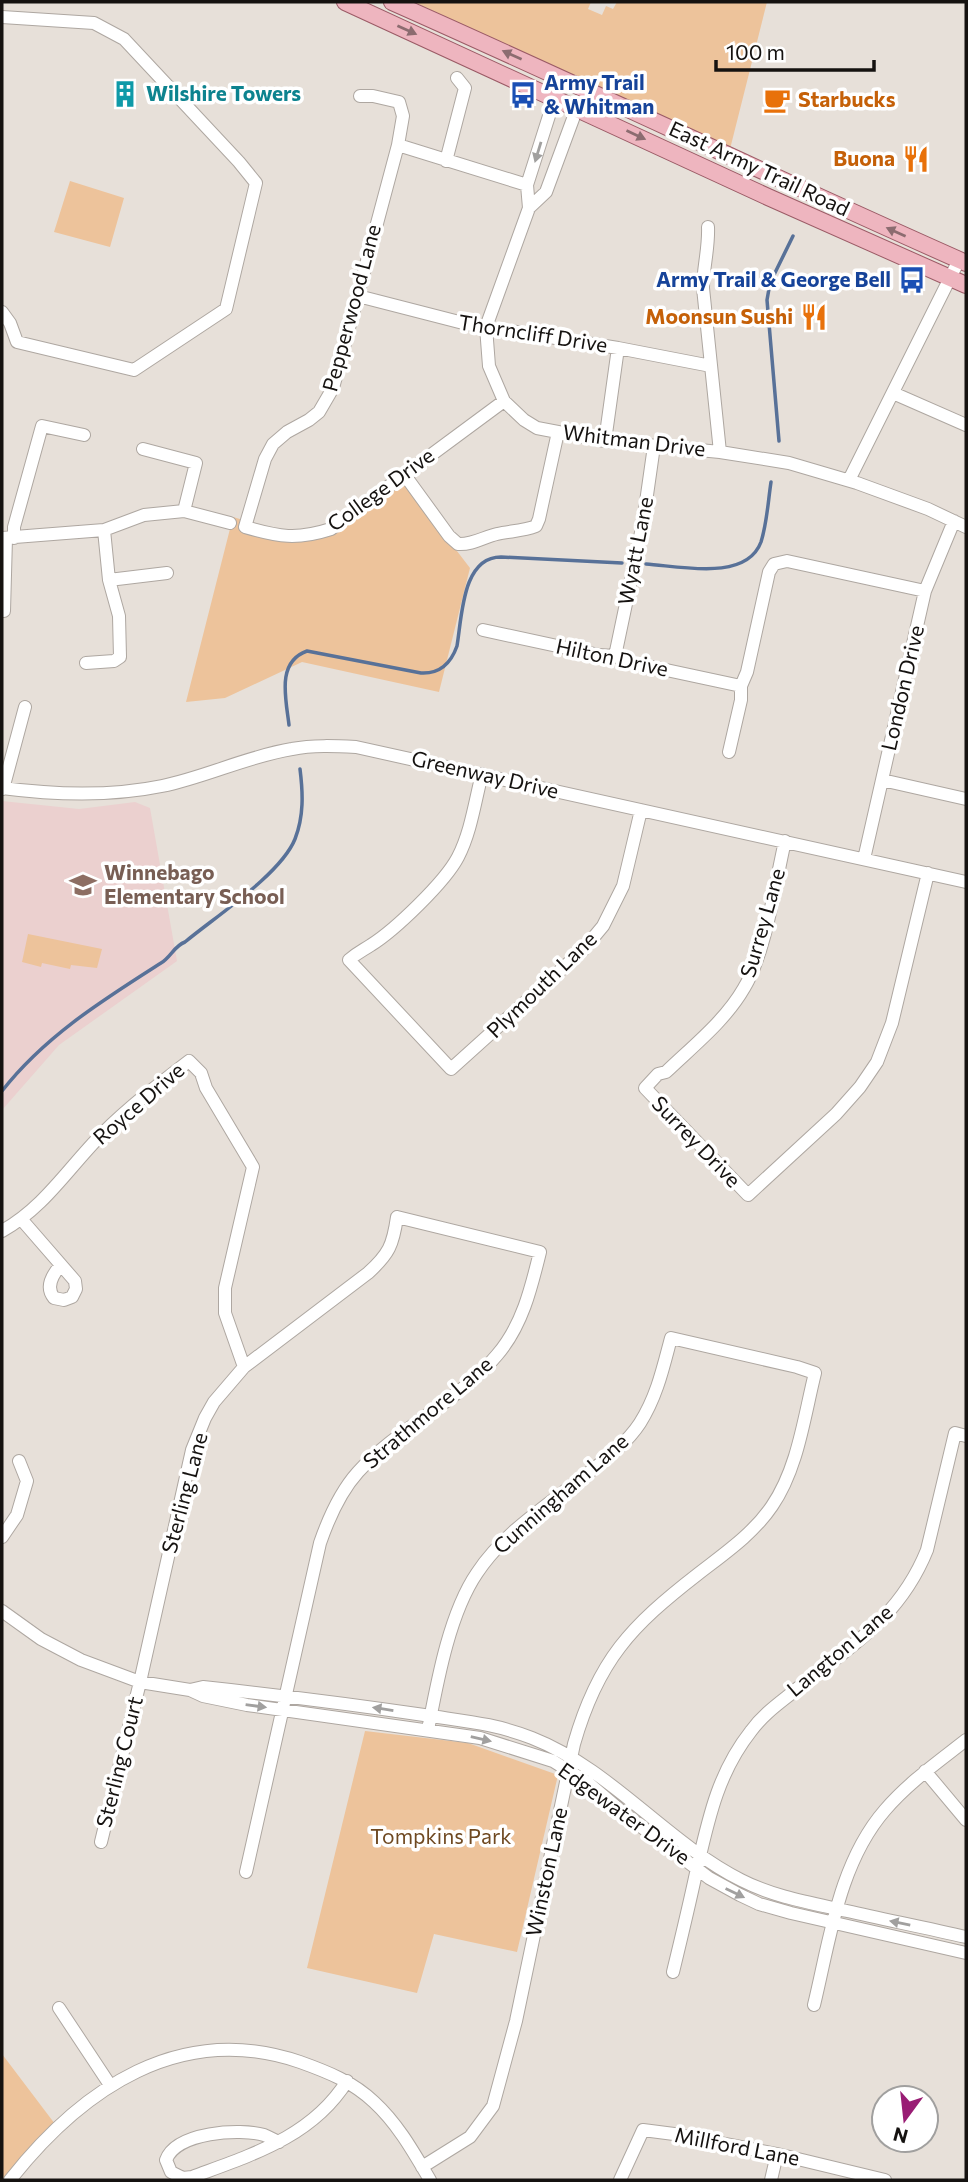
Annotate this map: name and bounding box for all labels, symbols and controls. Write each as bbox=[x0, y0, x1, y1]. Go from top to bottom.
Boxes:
one-way arrow bbox=[397, 24, 417, 36]
scale bar bbox=[716, 28, 874, 72]
text: 100 m bbox=[726, 39, 785, 64]
one-way arrow bbox=[502, 49, 522, 61]
place label: Army Trail & Whitman bbox=[544, 69, 654, 118]
building icon: Wilshire Towers bbox=[110, 79, 140, 109]
place label: Wilshire Towers bbox=[146, 80, 301, 105]
bus stop icon: Army Trail & Whitman bbox=[508, 80, 538, 110]
cafe icon: Starbucks bbox=[762, 85, 792, 115]
place label: Starbucks bbox=[798, 86, 896, 111]
street label: East Army Trail Road bbox=[665, 115, 854, 220]
one-way arrow bbox=[626, 129, 646, 141]
one-way arrow bbox=[532, 142, 543, 163]
restaurant icon: Buona bbox=[901, 144, 931, 174]
place label: Buona bbox=[833, 145, 895, 170]
street label: Pepperwood Lane bbox=[316, 221, 385, 394]
one-way arrow bbox=[886, 226, 907, 237]
bus stop icon: Army Trail & George Bell bbox=[897, 265, 927, 295]
place label: Army Trail & George Bell bbox=[656, 266, 891, 291]
restaurant icon: Moonsun Sushi bbox=[799, 302, 829, 332]
place label: Moonsun Sushi bbox=[645, 303, 793, 328]
street label: Thorncliff Drive bbox=[457, 308, 609, 357]
street label: Whitman Drive bbox=[561, 418, 707, 461]
street label: College Drive bbox=[322, 442, 438, 536]
street label: Wyatt Lane bbox=[612, 494, 657, 607]
street label: London Drive bbox=[875, 622, 928, 753]
street label: Hilton Drive bbox=[554, 632, 671, 681]
street label: Greenway Drive bbox=[409, 744, 561, 803]
place label: Winnebago Elementary School bbox=[104, 859, 285, 908]
street label: Surrey Lane bbox=[734, 865, 789, 980]
school or university icon: Winnebago Elementary School bbox=[68, 870, 98, 900]
street label: Plymouth Lane bbox=[481, 925, 601, 1042]
street label: Royce Drive bbox=[87, 1057, 189, 1149]
street label: Surrey Drive bbox=[647, 1090, 747, 1192]
street label: Strathmore Lane bbox=[357, 1351, 497, 1473]
street label: Cunningham Lane bbox=[487, 1428, 633, 1558]
street label: Sterling Lane bbox=[155, 1429, 212, 1556]
street label: Langton Lane bbox=[781, 1599, 897, 1701]
street label: Sterling Court bbox=[90, 1694, 147, 1830]
one-way arrow bbox=[245, 1701, 267, 1712]
one-way arrow bbox=[372, 1703, 394, 1714]
one-way arrow bbox=[470, 1734, 492, 1745]
street label: Edgewater Drive bbox=[554, 1757, 696, 1869]
street label: Winston Lane bbox=[520, 1805, 571, 1939]
park label: Tompkins Park bbox=[370, 1823, 512, 1848]
one-way arrow bbox=[725, 1887, 745, 1899]
one-way arrow bbox=[889, 1917, 911, 1928]
north arrow bbox=[870, 2084, 940, 2154]
street label: Millford Lane bbox=[673, 2121, 802, 2170]
text: N bbox=[891, 2123, 910, 2149]

